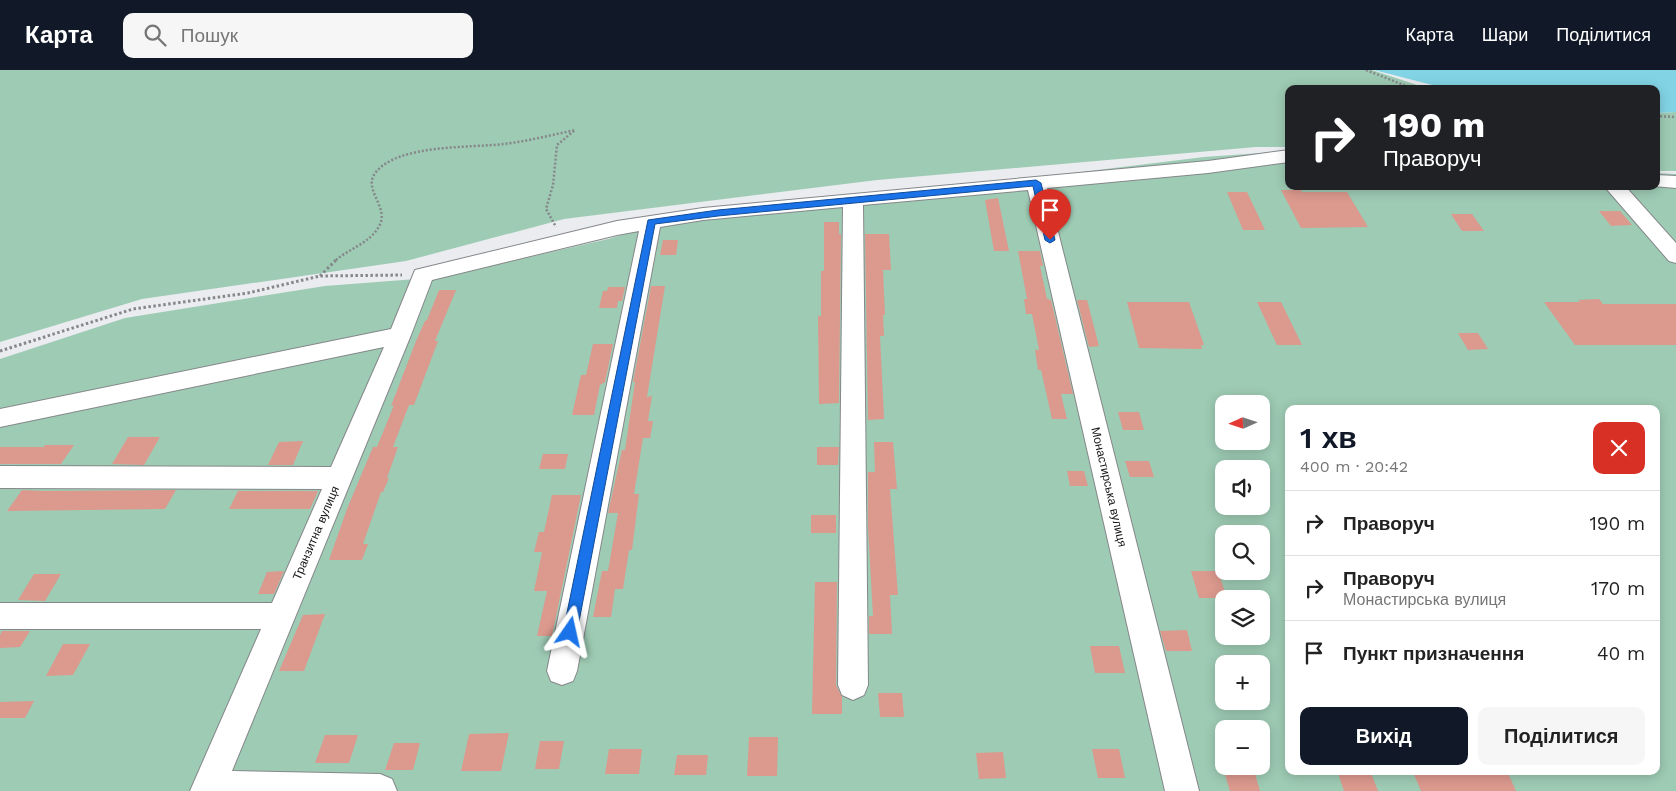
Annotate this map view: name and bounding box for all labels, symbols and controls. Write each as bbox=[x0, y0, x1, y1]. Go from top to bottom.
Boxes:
search box bbox=[123, 13, 473, 58]
text: Карта bbox=[25, 21, 93, 49]
icon: search bbox=[141, 21, 169, 49]
text: Пошук bbox=[181, 24, 238, 47]
text: Карта bbox=[1406, 24, 1454, 45]
text: Шари bbox=[1482, 24, 1528, 45]
text: Поділитися bbox=[1556, 24, 1651, 45]
text: 190 m bbox=[1383, 104, 1485, 146]
icon: right bbox=[1300, 105, 1365, 170]
text: Праворуч bbox=[1383, 146, 1481, 171]
pin bbox=[1029, 189, 1071, 240]
icon: arrive bbox=[1036, 196, 1064, 224]
north arrow bbox=[1215, 395, 1270, 450]
map controls bbox=[1215, 395, 1270, 775]
text: 1 хв bbox=[1300, 420, 1357, 455]
button: close bbox=[1593, 422, 1645, 474]
street label: Монастирська вулиця bbox=[1088, 426, 1130, 548]
text: 400 m · 20:42 bbox=[1300, 457, 1408, 476]
button: sound bbox=[1215, 460, 1270, 515]
street label: Транзитна вулиця bbox=[290, 484, 342, 582]
icon: right bbox=[1300, 509, 1328, 537]
text: Праворуч bbox=[1343, 512, 1435, 535]
text: 190 m bbox=[1589, 512, 1645, 535]
button: search bbox=[1215, 525, 1270, 580]
text: Праворуч bbox=[1343, 567, 1435, 590]
icon: right bbox=[1300, 574, 1328, 602]
text: 170 m bbox=[1591, 577, 1645, 600]
button: layers bbox=[1215, 590, 1270, 645]
text: Монастирська вулиця bbox=[1343, 590, 1506, 609]
position arrow bbox=[543, 605, 595, 657]
icon: arrive bbox=[1300, 639, 1328, 667]
text: Пункт призначення bbox=[1343, 642, 1524, 665]
text: 40 m bbox=[1597, 642, 1645, 665]
button: + bbox=[1215, 655, 1270, 710]
button: Вихід bbox=[1300, 707, 1468, 765]
button: Поділитися bbox=[1478, 707, 1645, 765]
button: − bbox=[1215, 720, 1270, 775]

